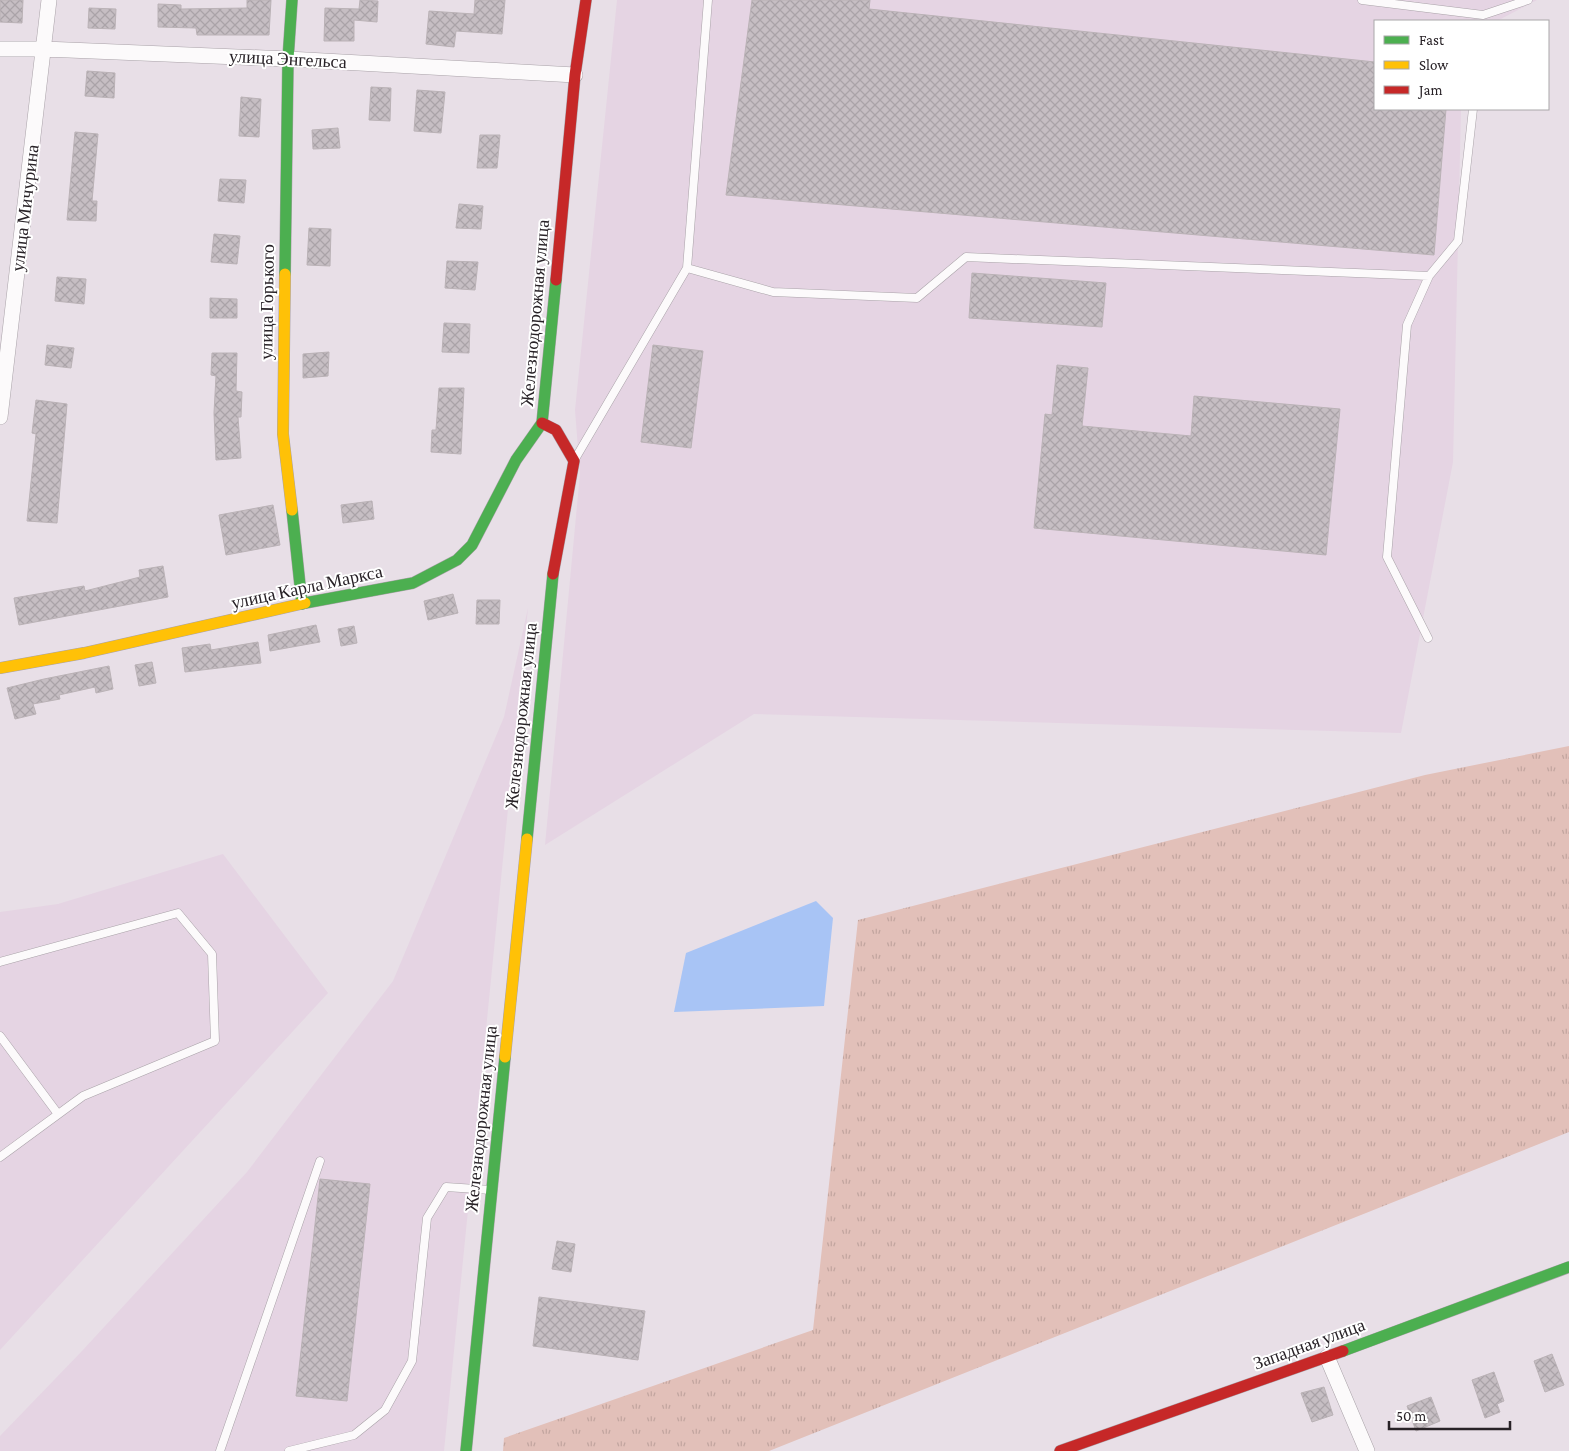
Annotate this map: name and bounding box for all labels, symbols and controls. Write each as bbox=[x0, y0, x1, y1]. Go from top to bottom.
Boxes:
legend bbox=[1374, 20, 1549, 110]
text: Fast bbox=[1419, 32, 1445, 48]
street label: улица Энгельса bbox=[229, 46, 347, 72]
text: Slow bbox=[1419, 57, 1449, 73]
text: Jam bbox=[1417, 82, 1442, 99]
street label: улица Мичурина bbox=[7, 143, 43, 273]
street label: Железнодорожная улица bbox=[517, 219, 553, 407]
street label: улица Горького bbox=[256, 244, 278, 360]
street label: улица Карла Маркса bbox=[230, 561, 384, 613]
street label: Железнодорожная улица bbox=[501, 622, 541, 810]
street label: Железнодорожная улица bbox=[461, 1025, 501, 1213]
street label: Западная улица bbox=[1250, 1315, 1368, 1373]
scale bar bbox=[1389, 1398, 1510, 1430]
text: 50 m bbox=[1396, 1408, 1426, 1424]

